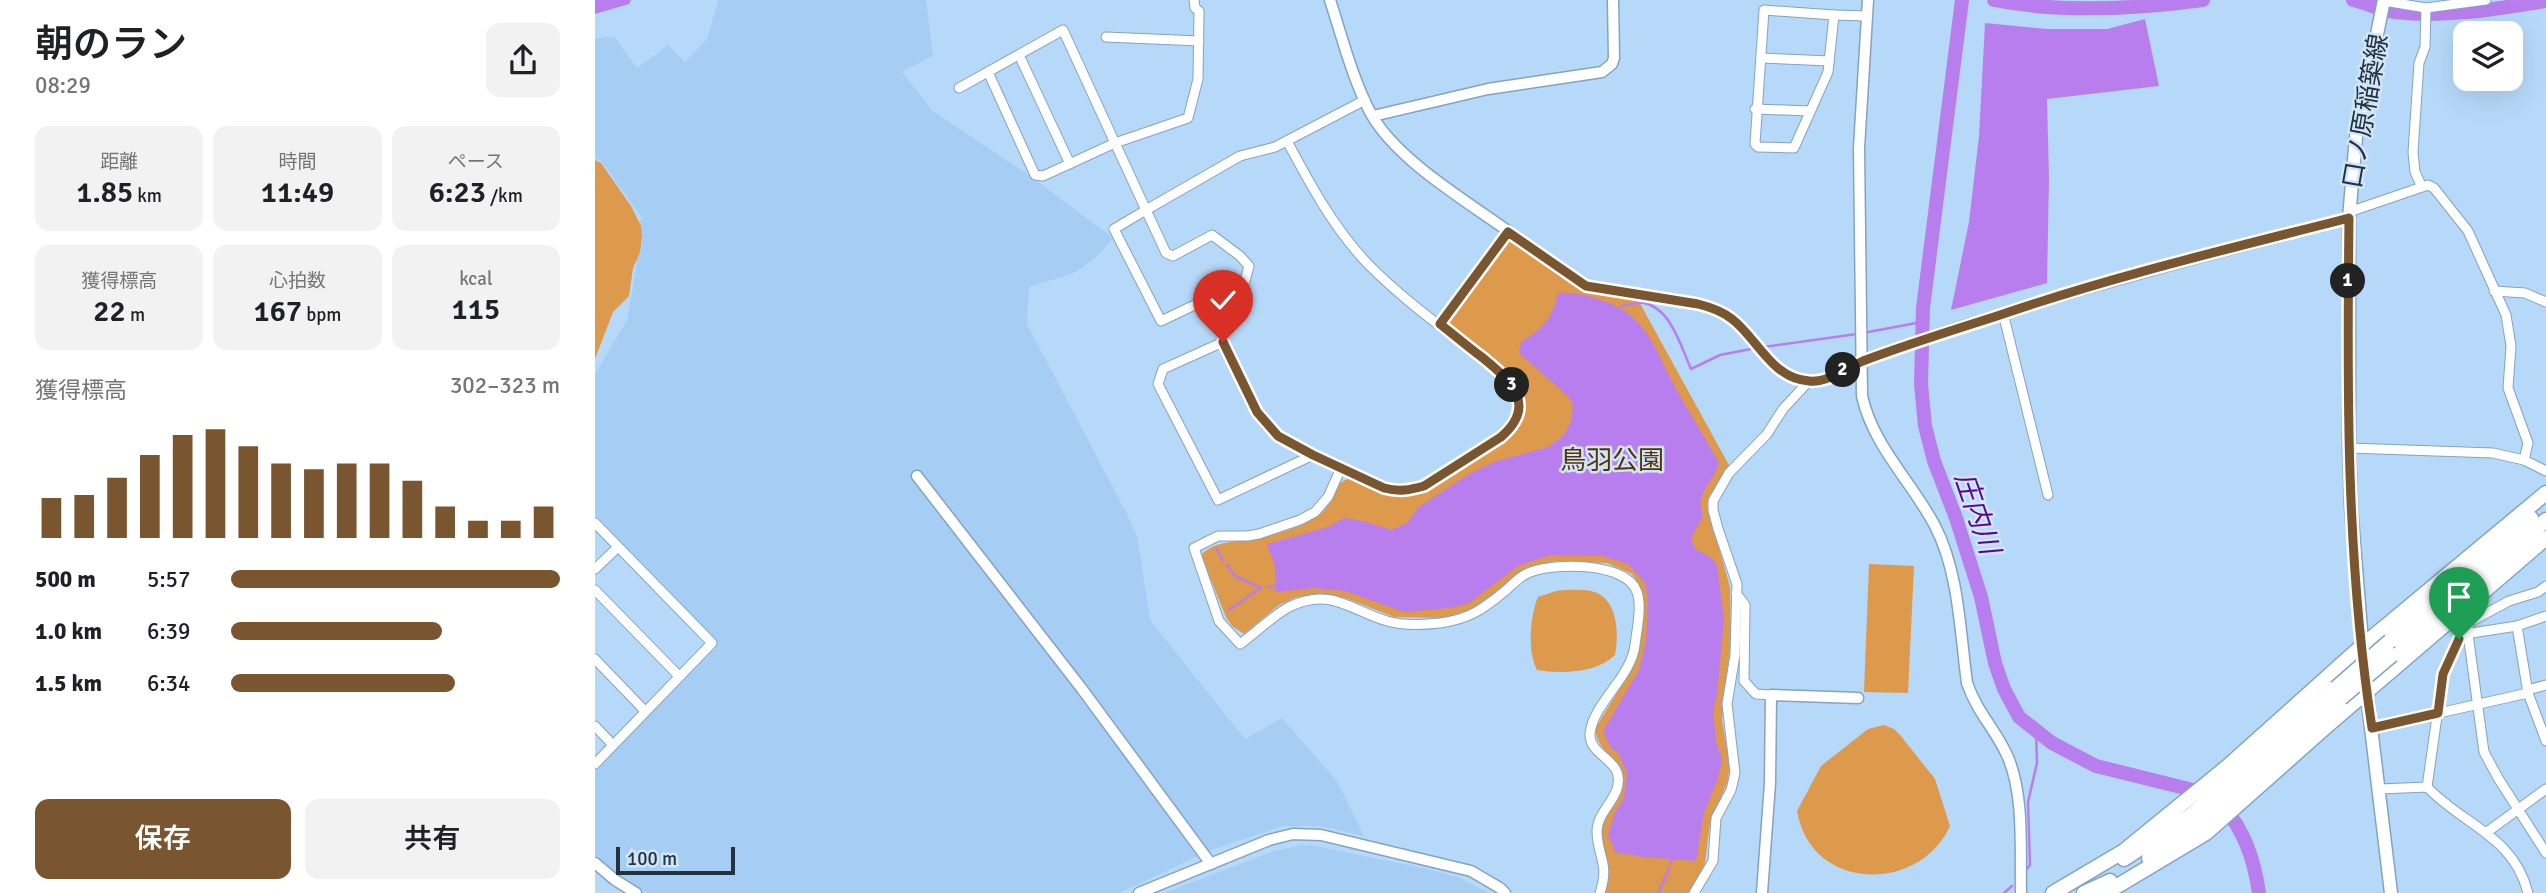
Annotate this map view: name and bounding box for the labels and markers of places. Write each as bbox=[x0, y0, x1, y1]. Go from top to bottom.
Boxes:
pin: 1 bbox=[2331, 264, 2365, 298]
pin bbox=[1193, 270, 1253, 342]
pin: 2 bbox=[1825, 352, 1861, 388]
pin: 3 bbox=[1495, 368, 1529, 402]
pin bbox=[2429, 567, 2489, 639]

